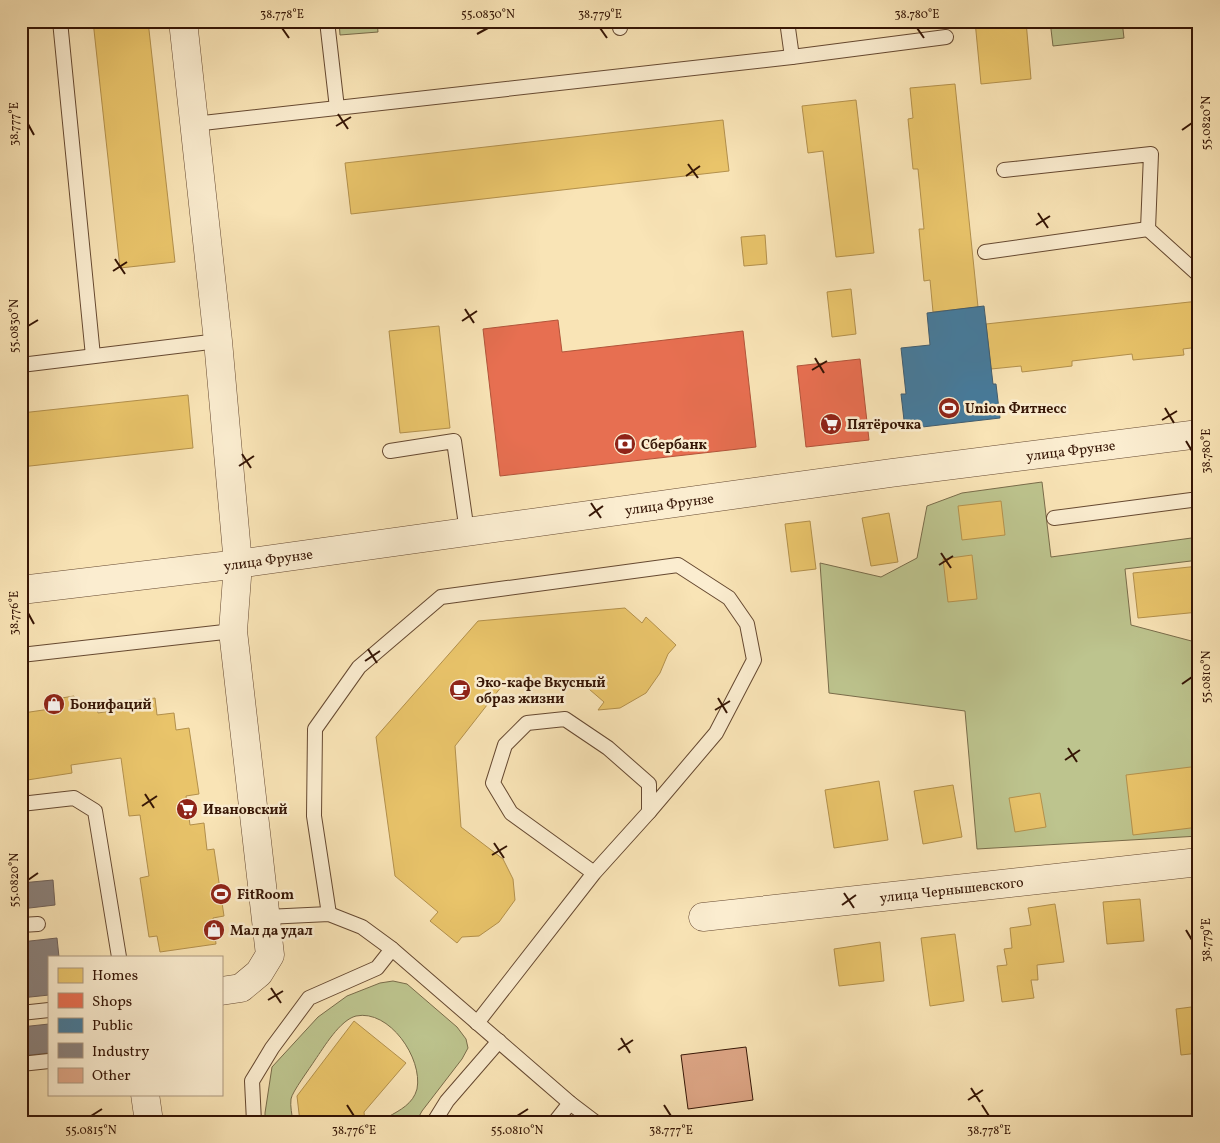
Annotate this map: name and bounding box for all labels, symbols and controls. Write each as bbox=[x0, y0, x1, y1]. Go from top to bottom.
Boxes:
text: 38.778°E bbox=[260, 7, 304, 23]
text: 55.0830°N bbox=[461, 7, 515, 23]
text: 38.779°E bbox=[578, 7, 622, 23]
text: 38.780°E bbox=[894, 7, 940, 23]
text: 55.0820°N bbox=[1199, 96, 1215, 150]
text: 38.777°E bbox=[7, 102, 23, 146]
text: 55.0830°N bbox=[7, 299, 23, 353]
sports icon: Union Фитнесс bbox=[937, 396, 961, 420]
place label: Union Фитнесс bbox=[965, 400, 1067, 419]
supermarket icon: Пятёрочка bbox=[819, 412, 843, 436]
place label: Пятёрочка bbox=[847, 416, 922, 435]
text: 38.780°E bbox=[1199, 428, 1215, 474]
bank icon: Сбербанк bbox=[613, 432, 637, 456]
place label: Сбербанк bbox=[641, 436, 708, 455]
street label: улица Фрунзе bbox=[1025, 437, 1117, 467]
street label: улица Фрунзе bbox=[624, 490, 716, 521]
street label: улица Фрунзе bbox=[223, 545, 314, 577]
text: 38.776°E bbox=[7, 591, 23, 635]
text: 55.0810°N bbox=[1199, 651, 1215, 703]
place label: Эко-кафе Вкусный образ жизни bbox=[476, 674, 605, 709]
cafe icon: Эко-кафе Вкусный образ жизни bbox=[448, 678, 472, 702]
shop icon: Бонифаций bbox=[42, 692, 66, 716]
place label: Бонифаций bbox=[70, 696, 152, 715]
supermarket icon: Ивановский bbox=[175, 797, 199, 821]
place label: Ивановский bbox=[203, 801, 288, 820]
text: 55.0820°N bbox=[7, 853, 23, 907]
street label: улица Чернышевского bbox=[879, 874, 1025, 908]
sports icon: FitRoom bbox=[209, 882, 233, 906]
place label: FitRoom bbox=[237, 886, 294, 905]
shop icon: Мал да удал bbox=[202, 918, 226, 942]
text: 38.779°E bbox=[1199, 918, 1215, 962]
place label: Мал да удал bbox=[230, 922, 313, 941]
legend bbox=[48, 956, 222, 1096]
text: Homes bbox=[92, 966, 138, 987]
text: Shops bbox=[92, 992, 132, 1013]
text: Public bbox=[92, 1016, 133, 1037]
text: Industry bbox=[92, 1042, 149, 1063]
text: Other bbox=[92, 1066, 131, 1087]
text: 55.0815°N bbox=[65, 1123, 117, 1139]
text: 38.776°E bbox=[332, 1123, 376, 1139]
text: 55.0810°N bbox=[491, 1123, 543, 1139]
text: 38.777°E bbox=[649, 1123, 693, 1139]
text: 38.778°E bbox=[967, 1123, 1011, 1139]

